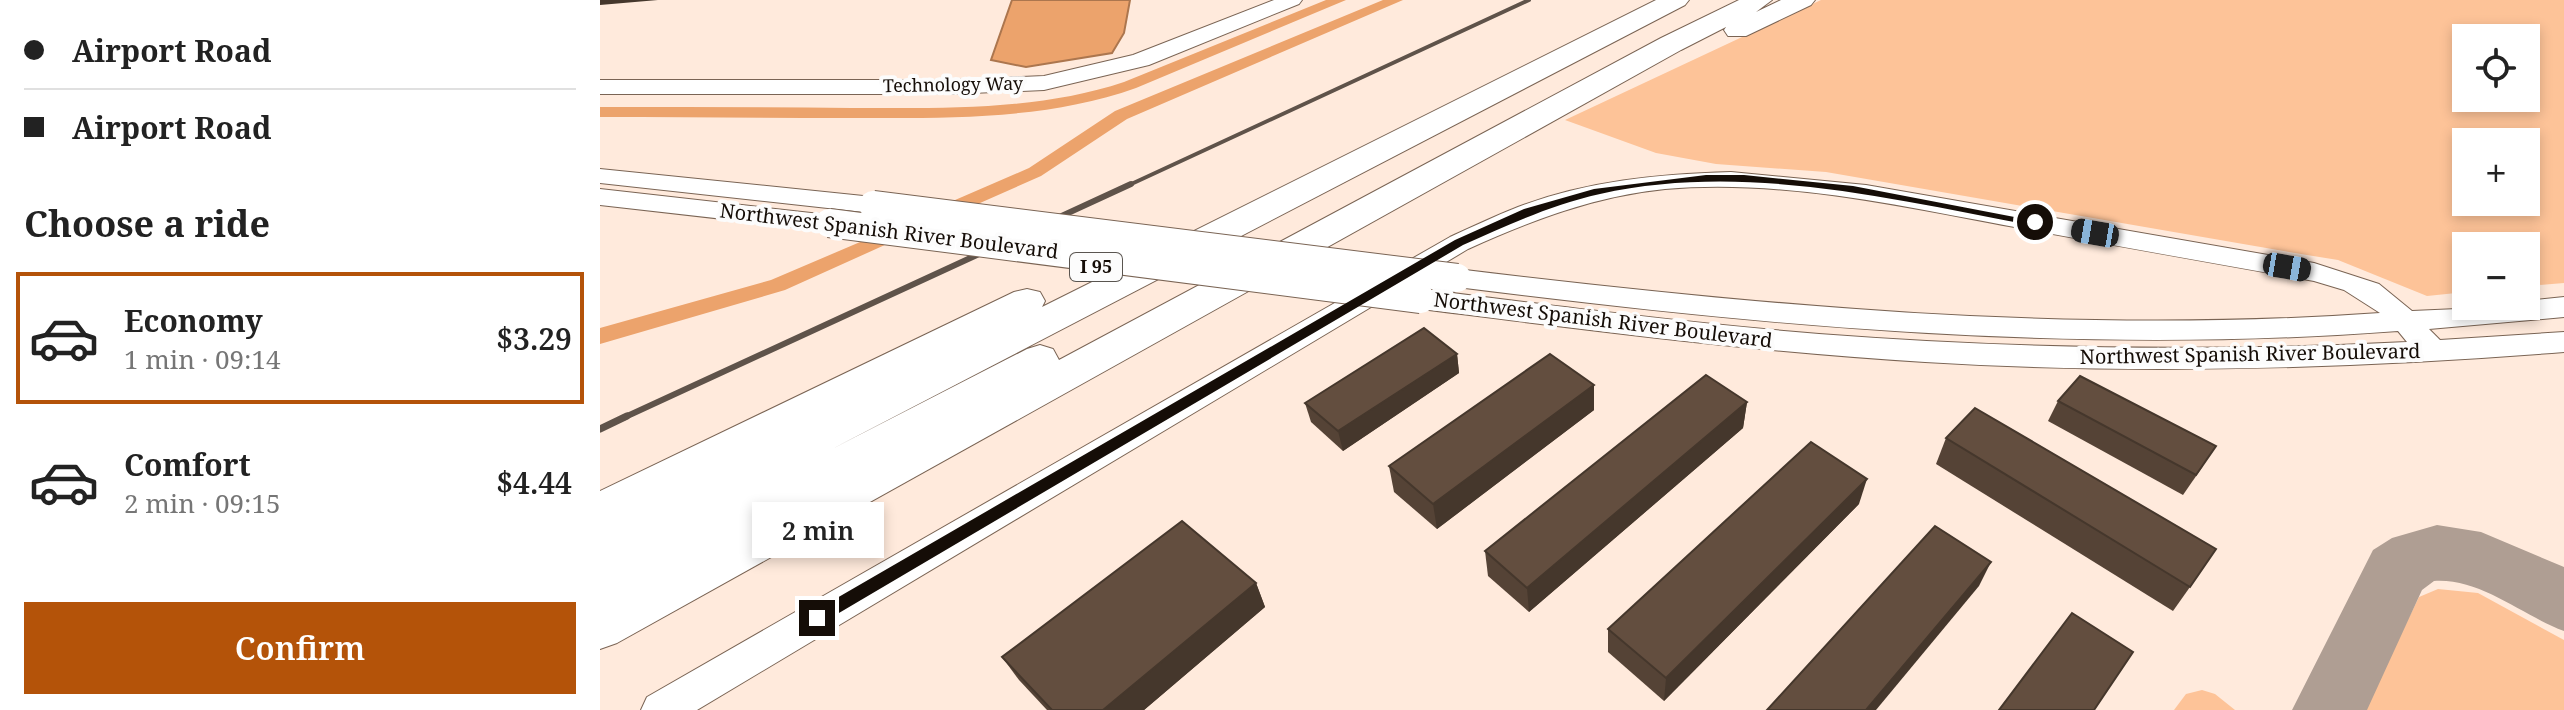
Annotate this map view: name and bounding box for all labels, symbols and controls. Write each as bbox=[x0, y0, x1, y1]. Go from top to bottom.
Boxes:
map controls bbox=[2452, 24, 2540, 320]
button: locate bbox=[2452, 24, 2540, 112]
text: Airport Road bbox=[72, 30, 272, 71]
street label: Technology Way bbox=[883, 71, 1024, 97]
text: Airport Road bbox=[72, 107, 272, 148]
button: + bbox=[2452, 128, 2540, 216]
street label: Northwest Spanish River Boulevard bbox=[718, 196, 1060, 265]
text: Choose a ride bbox=[24, 199, 270, 248]
route start bbox=[2017, 204, 2053, 240]
car bbox=[2069, 217, 2121, 249]
button: − bbox=[2452, 232, 2540, 320]
car bbox=[2261, 251, 2313, 283]
road number: I 95 bbox=[1070, 253, 1122, 281]
street label: Northwest Spanish River Boulevard bbox=[1432, 285, 1774, 354]
text: Economy bbox=[124, 300, 263, 341]
icon: car bbox=[28, 302, 100, 374]
text: $3.29 bbox=[496, 318, 572, 359]
street label: Northwest Spanish River Boulevard bbox=[2079, 337, 2421, 370]
text: 1 min · 09:14 bbox=[124, 341, 281, 377]
text: Comfort bbox=[124, 444, 251, 485]
icon: car bbox=[28, 446, 100, 518]
text: $4.44 bbox=[496, 462, 572, 503]
text: 2 min · 09:15 bbox=[124, 485, 281, 521]
callout: 2 min bbox=[751, 502, 883, 558]
text: 2 min bbox=[782, 512, 854, 548]
route end bbox=[799, 600, 835, 636]
button: Confirm bbox=[24, 602, 576, 694]

